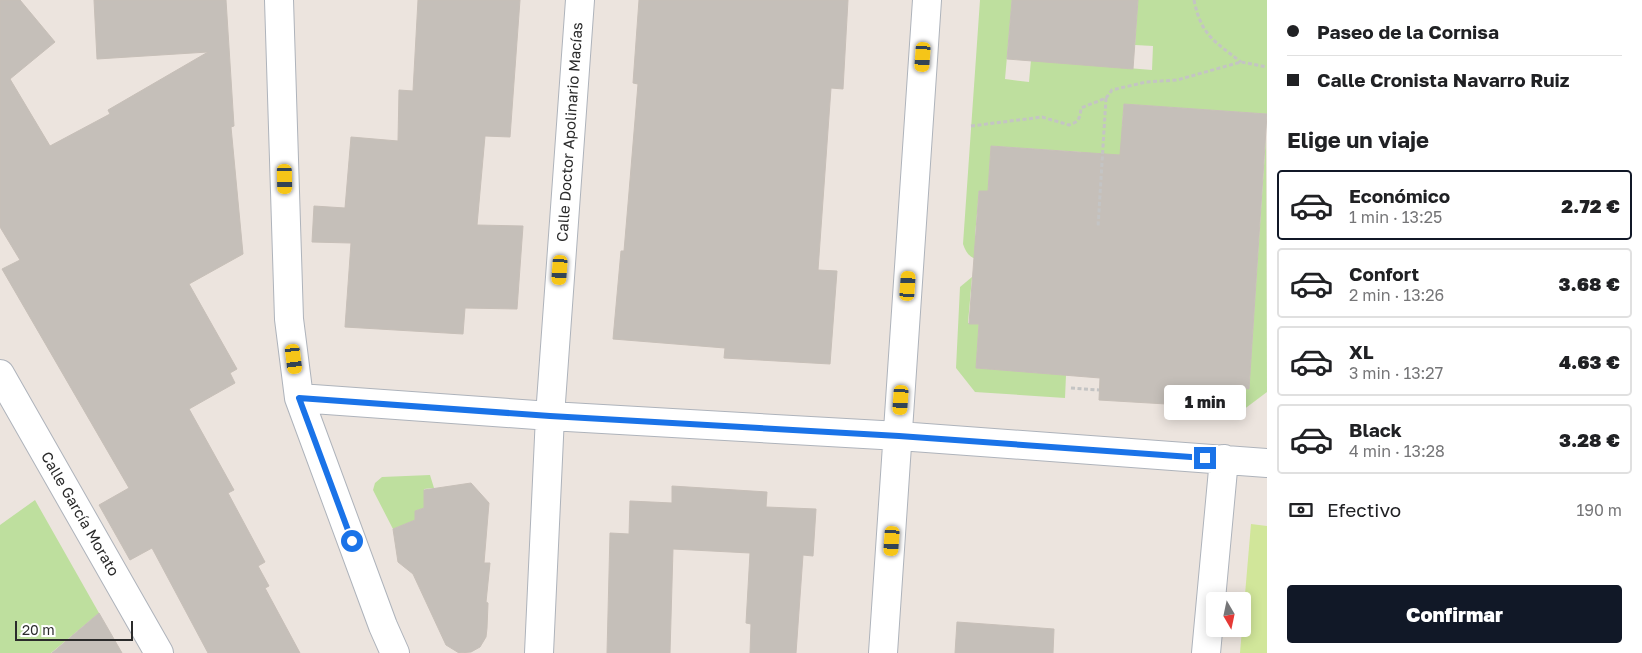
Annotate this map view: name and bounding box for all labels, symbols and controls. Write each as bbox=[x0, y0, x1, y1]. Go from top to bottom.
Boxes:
text: Paseo de la Cornisa bbox=[1317, 20, 1499, 43]
street label: Calle Doctor Apolinario Macías bbox=[552, 21, 586, 242]
car bbox=[914, 42, 931, 72]
text: Calle Cronista Navarro Ruiz bbox=[1317, 68, 1569, 91]
text: Elige un viaje bbox=[1287, 126, 1429, 153]
car bbox=[277, 164, 292, 194]
icon: car bbox=[1289, 183, 1334, 228]
text: Económico bbox=[1349, 184, 1450, 207]
text: 2.72 € bbox=[1561, 194, 1620, 217]
text: 1 min · 13:25 bbox=[1349, 207, 1442, 227]
car bbox=[551, 255, 568, 285]
icon: car bbox=[1289, 261, 1334, 306]
text: Confort bbox=[1349, 262, 1419, 285]
car bbox=[899, 271, 916, 301]
text: 3.68 € bbox=[1559, 272, 1620, 295]
text: 2 min · 13:26 bbox=[1349, 285, 1444, 305]
icon: car bbox=[1289, 339, 1334, 384]
text: XL bbox=[1349, 340, 1374, 363]
car bbox=[284, 343, 303, 375]
text: 4.63 € bbox=[1559, 350, 1620, 373]
text: 3 min · 13:27 bbox=[1349, 363, 1443, 383]
car bbox=[892, 385, 909, 415]
callout: 1 min bbox=[1164, 386, 1246, 420]
text: 1 min bbox=[1185, 392, 1225, 412]
icon: car bbox=[1289, 417, 1334, 462]
text: Black bbox=[1349, 418, 1402, 441]
text: 3.28 € bbox=[1559, 428, 1620, 451]
text: 4 min · 13:28 bbox=[1349, 441, 1445, 461]
route end bbox=[1194, 447, 1216, 469]
street label: Calle García Morato bbox=[38, 448, 124, 579]
icon: cash bbox=[1287, 496, 1315, 524]
text: Efectivo bbox=[1327, 498, 1401, 521]
text: 190 m bbox=[1576, 500, 1622, 520]
car bbox=[883, 526, 900, 556]
route start bbox=[341, 530, 363, 552]
button: Confirmar bbox=[1287, 585, 1622, 643]
north arrow bbox=[1206, 592, 1251, 638]
map controls bbox=[1206, 592, 1251, 637]
scale bar bbox=[15, 618, 132, 641]
text: 20 m bbox=[22, 621, 55, 638]

